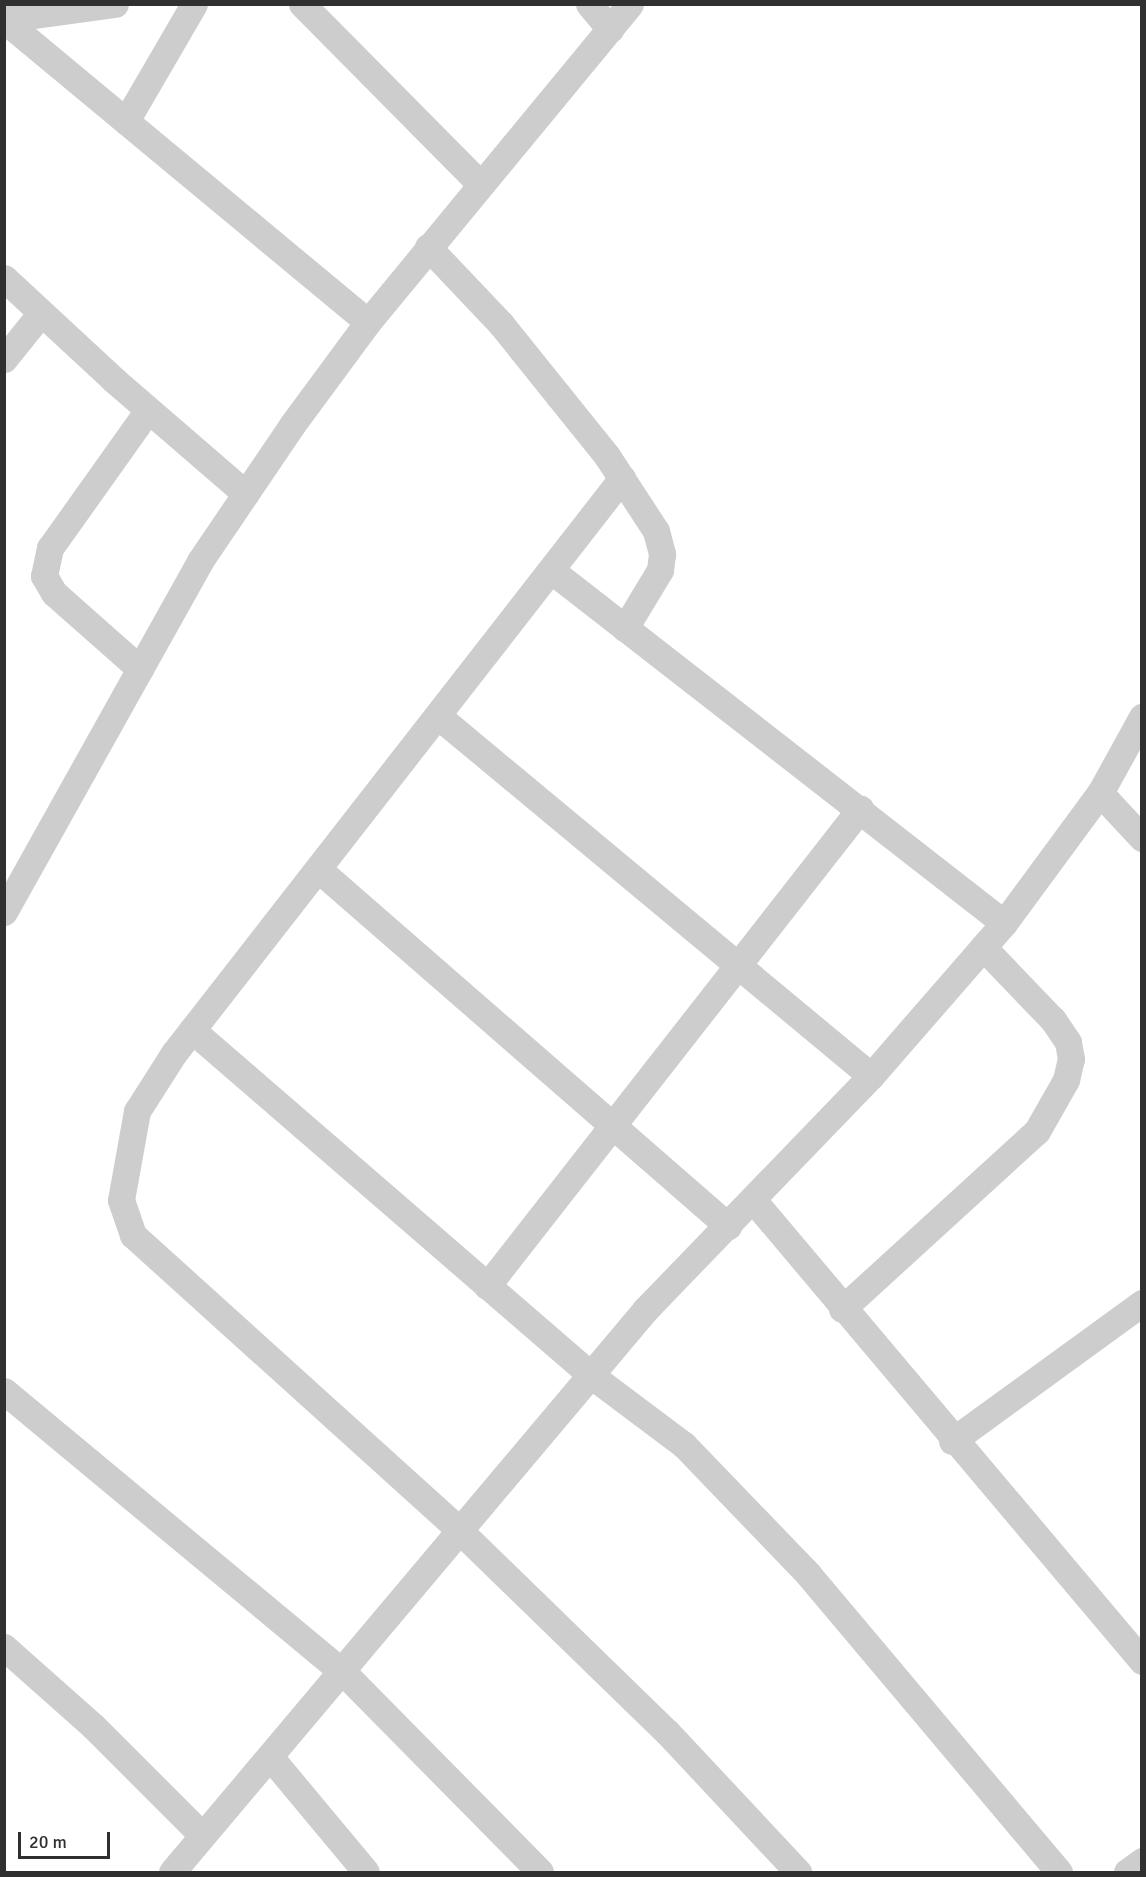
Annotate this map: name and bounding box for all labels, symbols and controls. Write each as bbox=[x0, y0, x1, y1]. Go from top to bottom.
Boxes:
scale bar bbox=[21, 1820, 112, 1858]
text: 20 m bbox=[29, 1831, 67, 1853]

